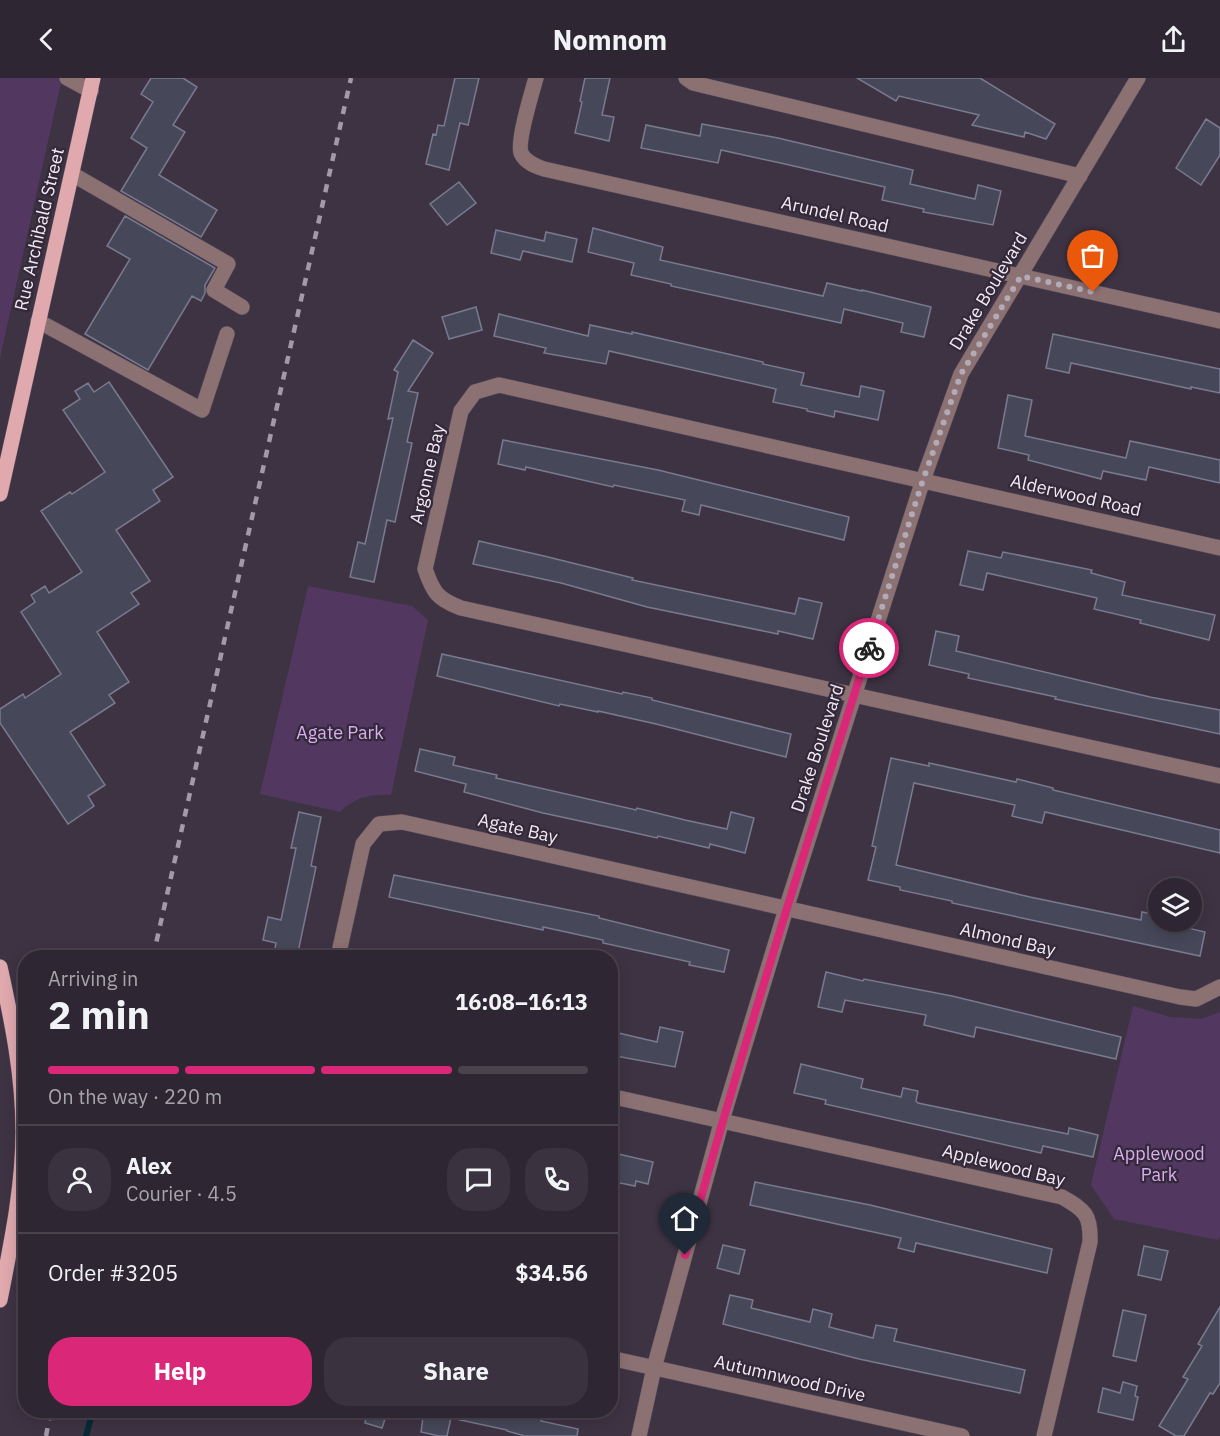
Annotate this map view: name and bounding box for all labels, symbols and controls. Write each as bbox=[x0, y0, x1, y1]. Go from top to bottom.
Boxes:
text: Nomnom bbox=[553, 22, 667, 57]
icon: back bbox=[30, 23, 63, 56]
icon: share bbox=[1157, 23, 1190, 56]
street label: Rue Archibald Street bbox=[9, 145, 69, 313]
street label: Arundel Road bbox=[779, 190, 891, 238]
street label: Drake Boulevard bbox=[944, 228, 1032, 354]
pin bbox=[1067, 230, 1118, 292]
icon: bag bbox=[1076, 239, 1109, 272]
street label: Argonne Bay bbox=[404, 422, 450, 526]
street label: Alderwood Road bbox=[1008, 469, 1144, 521]
courier bbox=[839, 618, 899, 678]
icon: bike bbox=[853, 632, 886, 665]
street label: Drake Boulevard bbox=[785, 681, 849, 815]
park label: Agate Park bbox=[296, 721, 384, 744]
street label: Agate Bay bbox=[476, 808, 560, 848]
map controls bbox=[1148, 878, 1202, 932]
button: layers bbox=[1148, 878, 1202, 932]
street label: Almond Bay bbox=[958, 917, 1058, 961]
text: Arriving in bbox=[48, 965, 138, 992]
text: 16:08–16:13 bbox=[455, 987, 588, 1016]
text: 2 min bbox=[48, 989, 150, 1040]
text: On the way · 220 m bbox=[48, 1083, 222, 1110]
street label: Applewood Bay bbox=[940, 1139, 1068, 1191]
park label: Applewood Park bbox=[1113, 1142, 1205, 1186]
button: person bbox=[48, 1148, 111, 1211]
button: chat bbox=[447, 1148, 510, 1211]
button: phone bbox=[525, 1148, 588, 1211]
text: Alex bbox=[126, 1151, 172, 1180]
text: Courier · 4.5 bbox=[126, 1180, 237, 1207]
pin bbox=[659, 1193, 710, 1255]
icon: home bbox=[668, 1202, 701, 1235]
text: Order #3205 bbox=[48, 1258, 178, 1287]
text: $34.56 bbox=[515, 1258, 588, 1287]
button: Help bbox=[48, 1337, 312, 1406]
button: Share bbox=[324, 1337, 588, 1406]
street label: Autumnwood Drive bbox=[712, 1349, 868, 1407]

